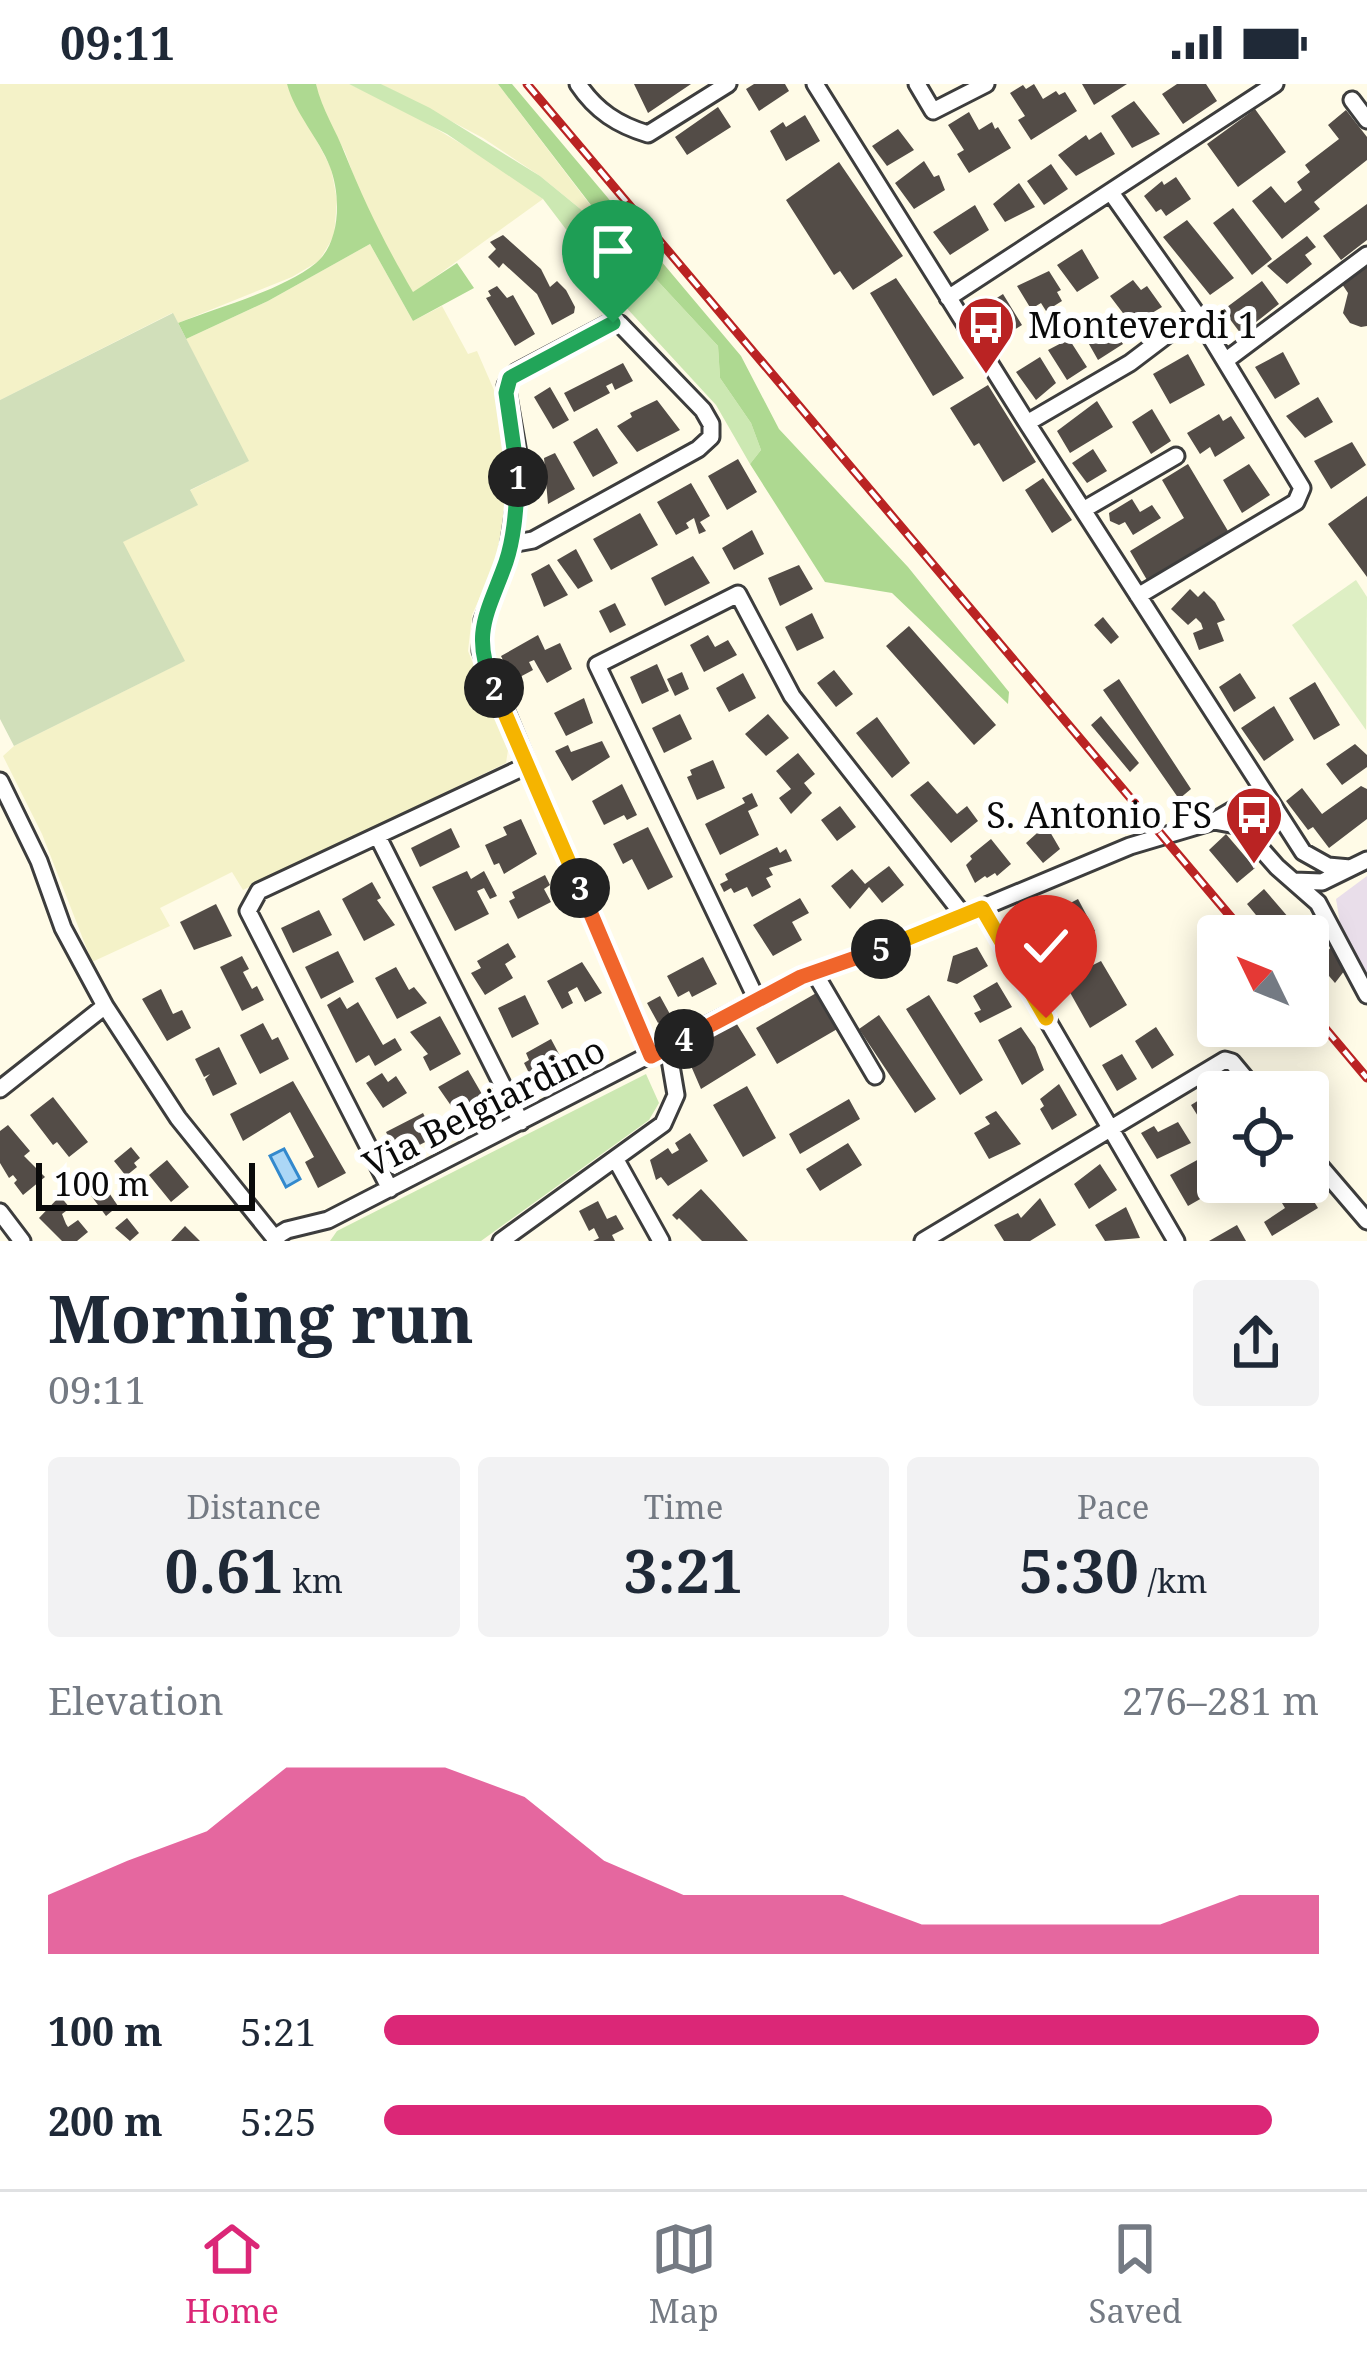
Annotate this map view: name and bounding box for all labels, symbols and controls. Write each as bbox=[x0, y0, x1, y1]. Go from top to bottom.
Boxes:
text: 09:11 bbox=[60, 12, 175, 73]
pin bbox=[562, 200, 664, 323]
icon: arrive bbox=[580, 218, 646, 284]
bus stop icon: Monteverdi 1 bbox=[955, 294, 1017, 376]
place label: Monteverdi 1 bbox=[1028, 300, 1258, 349]
pin: 1 bbox=[488, 447, 548, 507]
text: 1 bbox=[509, 454, 527, 499]
pin: 2 bbox=[464, 658, 524, 718]
text: 2 bbox=[485, 665, 503, 710]
bus stop icon: S. Antonio FS bbox=[1223, 784, 1285, 866]
place label: S. Antonio FS bbox=[986, 790, 1212, 839]
pin: 3 bbox=[550, 858, 610, 918]
text: 3 bbox=[571, 865, 589, 910]
pin bbox=[995, 895, 1097, 1018]
icon: check bbox=[1013, 913, 1079, 979]
north arrow bbox=[1197, 915, 1329, 1047]
map controls bbox=[1197, 915, 1329, 1203]
pin: 5 bbox=[851, 919, 911, 979]
text: 5 bbox=[872, 926, 890, 971]
pin: 4 bbox=[654, 1009, 714, 1069]
text: 4 bbox=[675, 1016, 693, 1061]
street label: Via Belgiardino bbox=[355, 1025, 613, 1189]
button: locate bbox=[1197, 1071, 1329, 1203]
scale bar bbox=[36, 1157, 255, 1210]
text: 100 m bbox=[54, 1161, 149, 1206]
text: Morning run bbox=[48, 1272, 474, 1362]
button: share bbox=[1193, 1280, 1319, 1406]
text: 09:11 bbox=[48, 1362, 146, 1415]
text: Distance bbox=[186, 1484, 321, 1529]
text: Time bbox=[644, 1484, 723, 1529]
text: Pace bbox=[1077, 1484, 1149, 1529]
text: 0.61 bbox=[165, 1529, 284, 1611]
text: 3:21 bbox=[624, 1529, 743, 1611]
text: 5:30 bbox=[1019, 1529, 1139, 1611]
text: km bbox=[284, 1558, 343, 1603]
text: /km bbox=[1139, 1558, 1207, 1603]
text: Elevation bbox=[48, 1673, 224, 1726]
text: 276–281 m bbox=[1122, 1673, 1319, 1726]
text: 100 m bbox=[48, 2004, 163, 2057]
text: 5:21 bbox=[240, 2004, 317, 2057]
text: 200 m bbox=[48, 2094, 163, 2147]
text: 5:25 bbox=[240, 2094, 317, 2147]
tab: Home bbox=[185, 2216, 279, 2333]
tab: Map bbox=[649, 2216, 719, 2333]
tab: Saved bbox=[1089, 2216, 1182, 2333]

